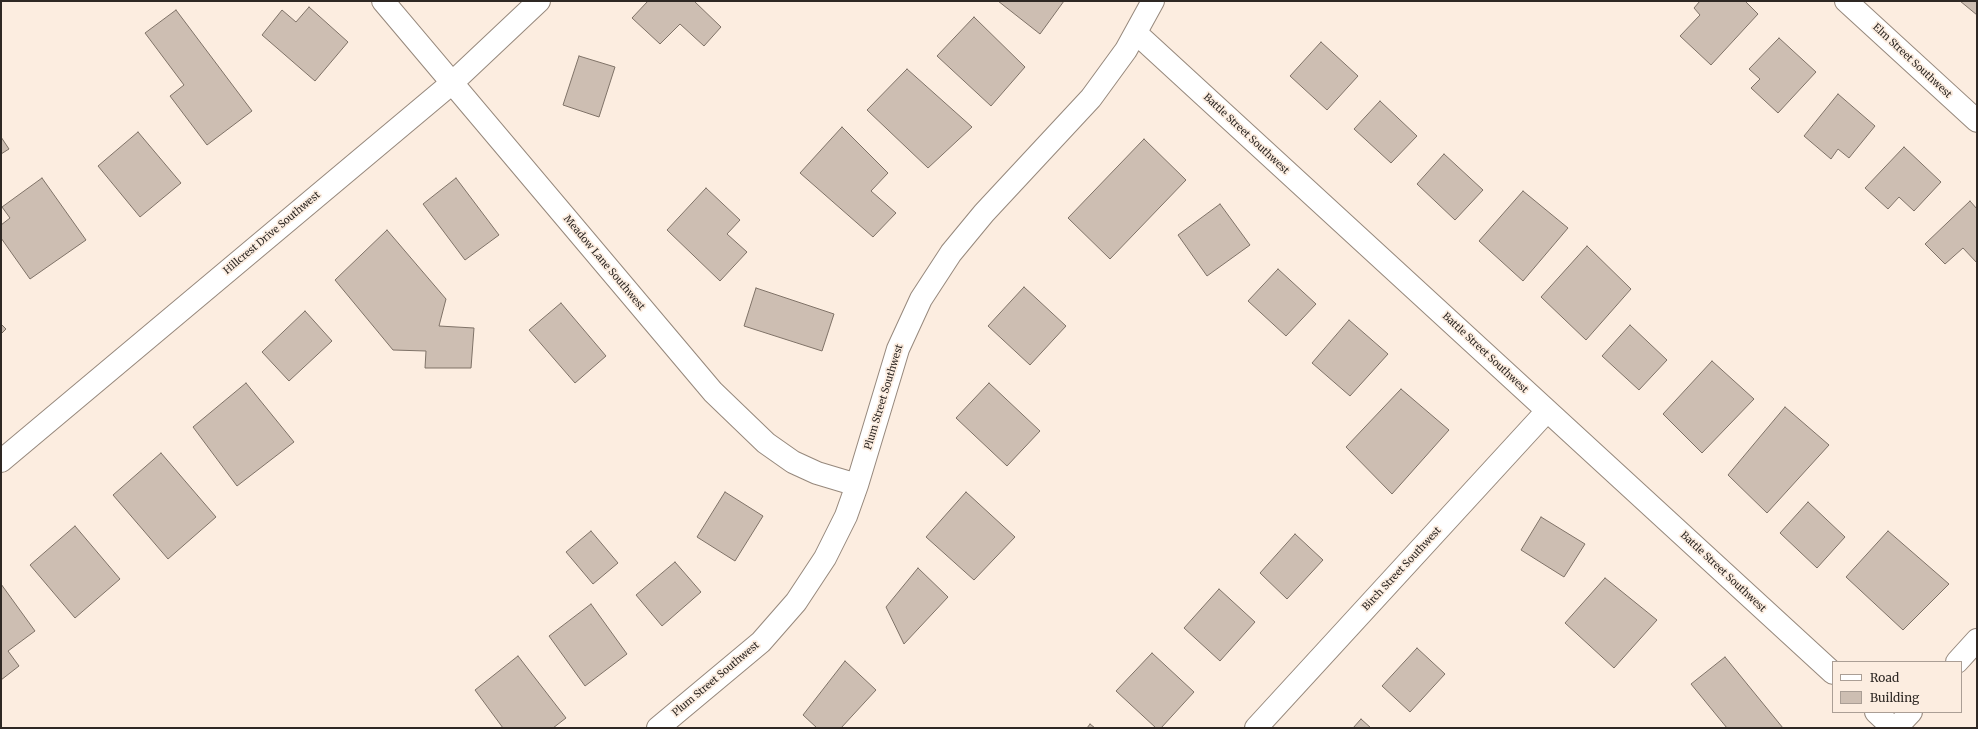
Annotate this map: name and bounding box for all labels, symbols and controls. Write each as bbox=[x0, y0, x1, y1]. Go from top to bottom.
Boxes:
street label: Elm Street Southwest bbox=[1870, 21, 1954, 101]
street label: Battle Street Southwest bbox=[1201, 91, 1291, 177]
street label: Hillcrest Drive Southwest bbox=[221, 189, 323, 277]
street label: Meadow Lane Southwest bbox=[561, 213, 647, 313]
street label: Battle Street Southwest bbox=[1440, 310, 1530, 396]
street label: Plum Street Southwest bbox=[862, 343, 906, 451]
street label: Birch Street Southwest bbox=[1360, 525, 1444, 613]
street label: Battle Street Southwest bbox=[1678, 529, 1768, 615]
street label: Plum Street Southwest bbox=[670, 639, 762, 719]
legend bbox=[1832, 661, 1962, 713]
text: Road bbox=[1870, 670, 1899, 685]
text: Building bbox=[1870, 690, 1919, 705]

